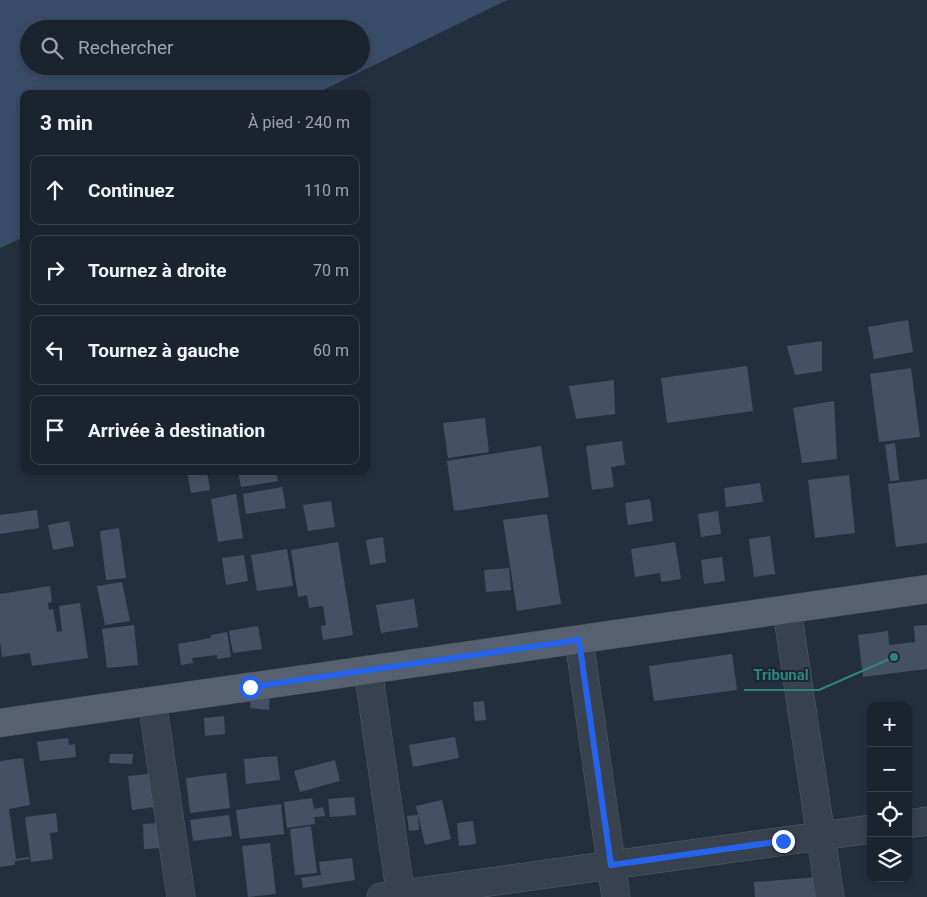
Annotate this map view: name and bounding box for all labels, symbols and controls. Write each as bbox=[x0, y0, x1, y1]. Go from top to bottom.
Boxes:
search box bbox=[20, 20, 370, 75]
icon: search bbox=[38, 34, 66, 62]
text: Rechercher bbox=[78, 36, 173, 59]
text: 3 min bbox=[40, 111, 93, 135]
text: À pied · 240 m bbox=[248, 113, 350, 132]
icon: ahead bbox=[41, 176, 69, 204]
text: Continuez bbox=[88, 179, 174, 202]
text: 110 m bbox=[304, 181, 349, 200]
icon: right bbox=[41, 256, 69, 284]
text: Tournez à droite bbox=[88, 259, 227, 282]
text: 70 m bbox=[313, 261, 349, 280]
icon: left bbox=[41, 336, 69, 364]
text: Tournez à gauche bbox=[88, 339, 239, 362]
text: 60 m bbox=[313, 341, 349, 360]
icon: arrive bbox=[41, 416, 69, 444]
text: Arrivée à destination bbox=[88, 419, 265, 442]
callout: Tribunal bbox=[744, 660, 819, 690]
text: Tribunal bbox=[753, 666, 809, 684]
route start bbox=[239, 676, 262, 699]
map controls bbox=[867, 702, 912, 882]
button: + bbox=[867, 702, 912, 747]
button: − bbox=[867, 747, 912, 792]
button: locate bbox=[867, 792, 912, 837]
route end bbox=[772, 830, 795, 853]
button: layers bbox=[867, 837, 912, 882]

